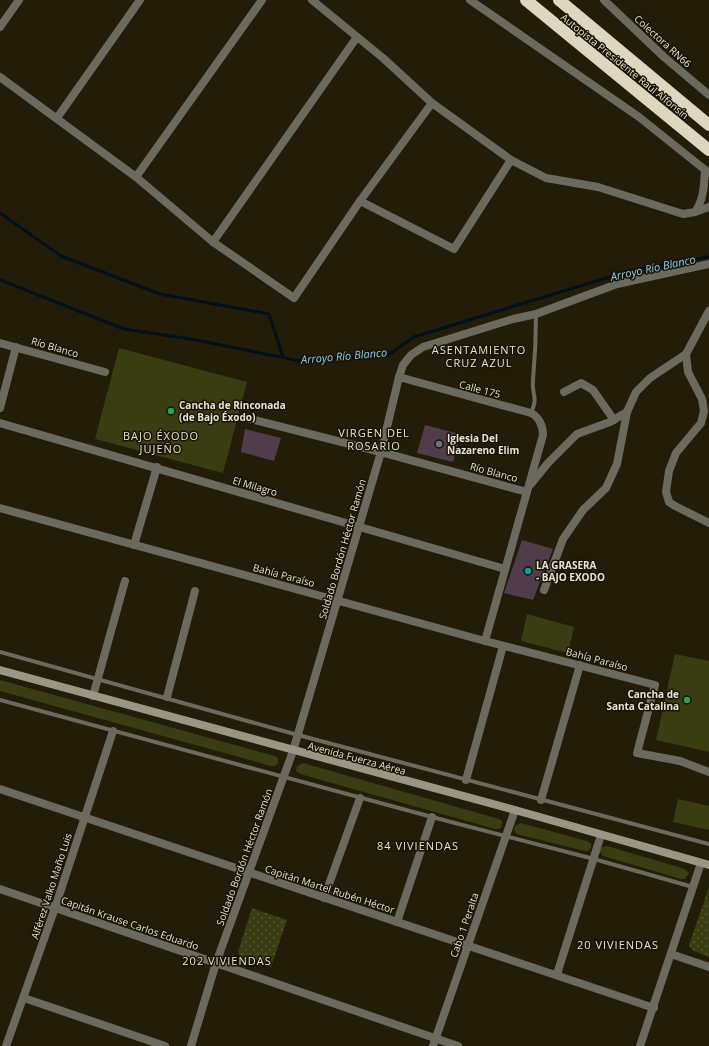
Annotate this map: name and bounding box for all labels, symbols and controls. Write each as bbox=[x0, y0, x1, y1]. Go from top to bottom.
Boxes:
street label: Autopista Presidente Raúl Alfonsín bbox=[558, 10, 692, 122]
street label: Colectora RN66 bbox=[631, 12, 695, 71]
water label: Arroyo Río Blanco bbox=[608, 251, 697, 284]
street label: Río Blanco bbox=[30, 334, 80, 360]
district label: ASENTAMIENTO CRUZ AZUL bbox=[432, 342, 526, 370]
water label: Arroyo Río Blanco bbox=[299, 344, 388, 367]
street label: Calle 175 bbox=[458, 377, 502, 401]
place label: Cancha de Rinconada (de Bajo Éxodo) bbox=[179, 398, 286, 424]
marker: Cancha de Rinconada (de Bajo Éxodo) bbox=[166, 406, 176, 416]
district label: VIRGEN DEL ROSARIO bbox=[338, 425, 410, 453]
district label: BAJO ÉXODO JUJEÑO bbox=[123, 428, 199, 456]
place label: Iglesia Del Nazareno Elim bbox=[447, 431, 520, 457]
marker: Iglesia Del Nazareno Elim bbox=[434, 439, 444, 449]
street label: Río Blanco bbox=[469, 459, 519, 485]
street label: El Milagro bbox=[231, 473, 279, 499]
street label: Soldado Bordón Héctor Ramón bbox=[315, 477, 369, 621]
place label: LA GRASERA - BAJO EXODO bbox=[536, 558, 605, 584]
street label: Bahía Paraíso bbox=[252, 560, 316, 590]
marker: LA GRASERA - BAJO EXODO bbox=[523, 566, 533, 576]
street label: Bahía Paraíso bbox=[565, 644, 629, 674]
place label: Cancha de Santa Catalina bbox=[606, 687, 679, 713]
marker: Cancha de Santa Catalina bbox=[682, 695, 692, 705]
street label: Avenida Fuerza Aérea bbox=[306, 738, 408, 778]
street label: Soldado Bordón Héctor Ramón bbox=[213, 786, 275, 928]
street label: Alférez Valko Maño Luis bbox=[27, 831, 75, 941]
district label: 84 VIVIENDAS bbox=[377, 838, 459, 853]
street label: Capitán Martel Rubén Héctor bbox=[263, 861, 397, 917]
street label: Cabo 1 Peralta bbox=[446, 891, 482, 959]
street label: Capitán Krause Carlos Eduardo bbox=[59, 893, 201, 953]
district label: 20 VIVIENDAS bbox=[577, 937, 659, 952]
district label: 202 VIVIENDAS bbox=[182, 953, 272, 968]

